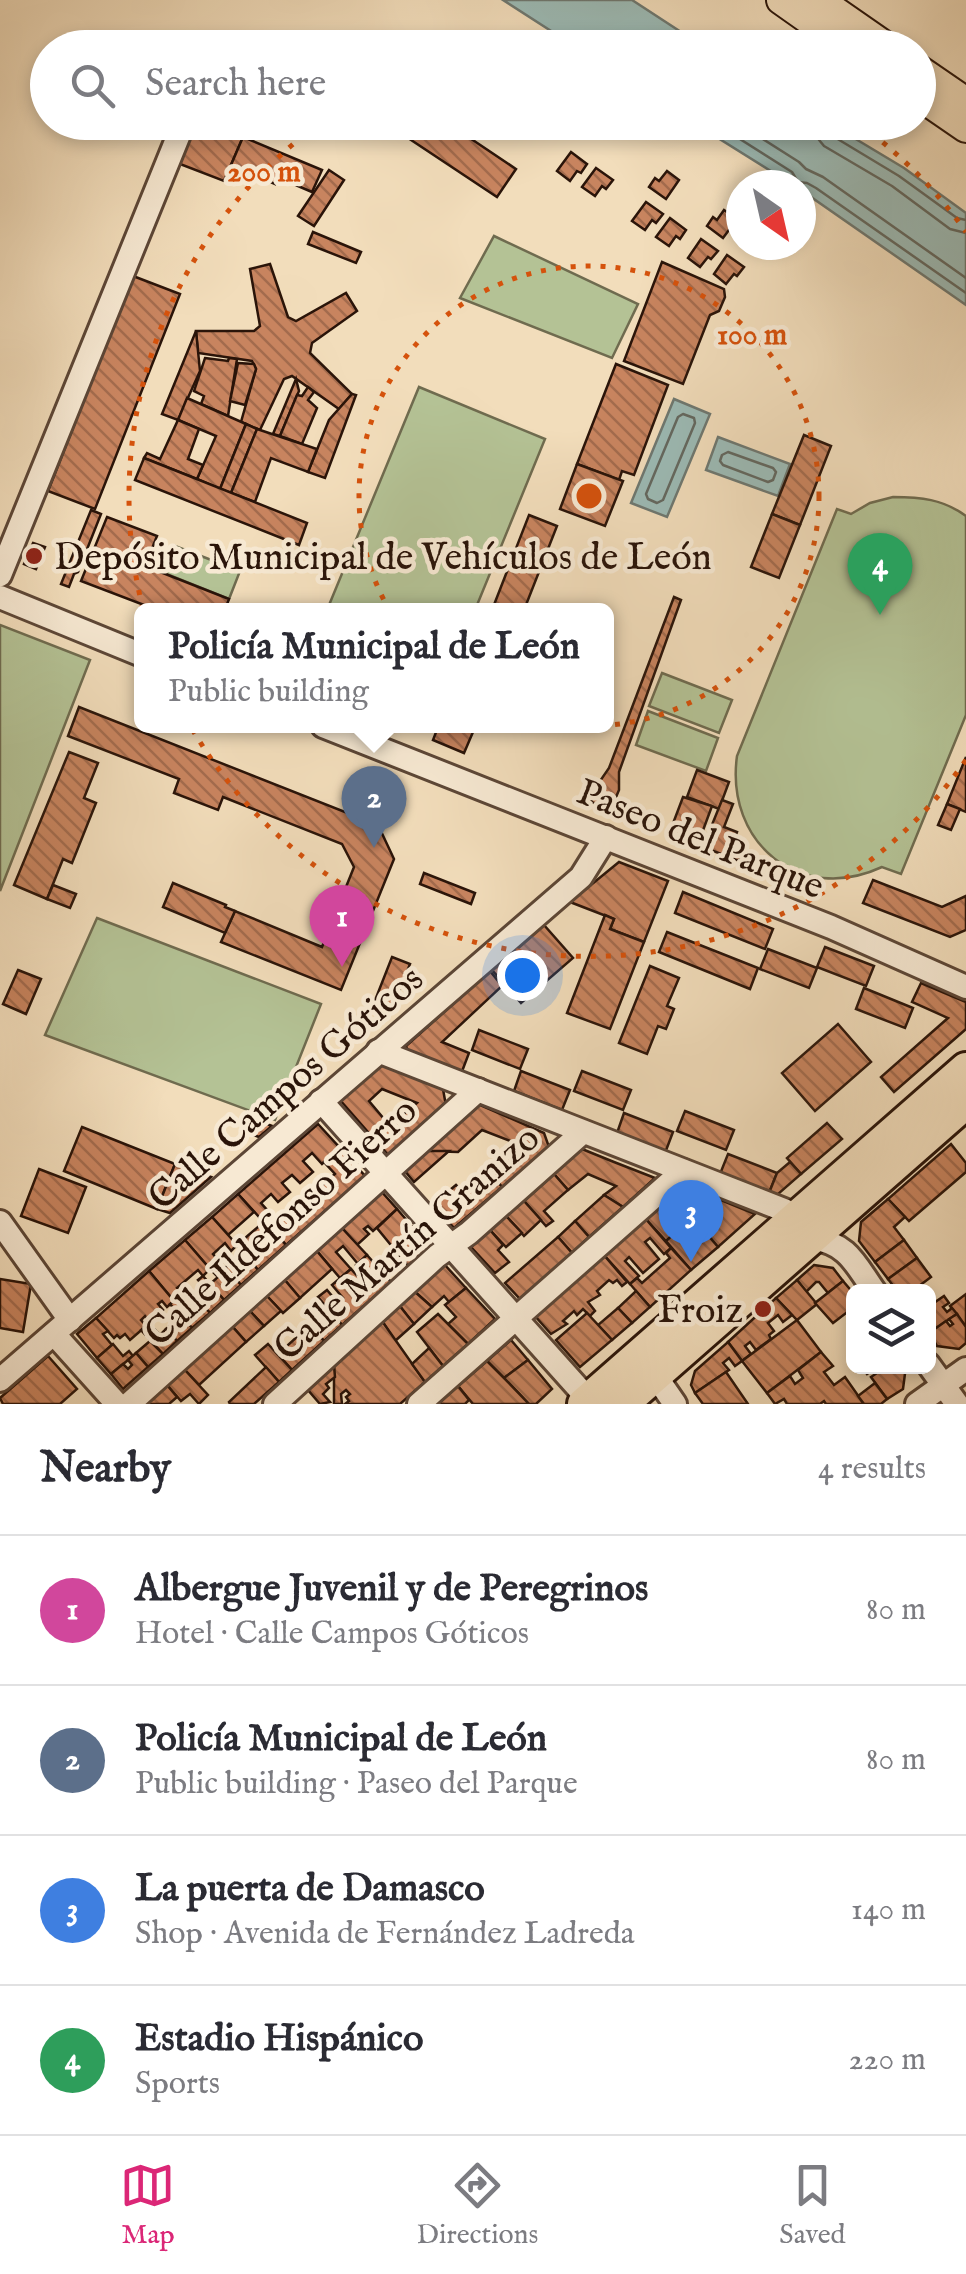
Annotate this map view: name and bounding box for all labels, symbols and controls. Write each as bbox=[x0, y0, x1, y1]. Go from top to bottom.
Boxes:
search box bbox=[30, 30, 936, 140]
icon: search bbox=[65, 58, 120, 113]
text: Search here bbox=[145, 61, 326, 109]
text: 200 m bbox=[227, 154, 301, 192]
north arrow bbox=[726, 170, 816, 260]
text: 100 m bbox=[717, 317, 787, 355]
centre of rings bbox=[571, 478, 607, 514]
pin: 4 bbox=[848, 532, 912, 615]
place label: Depósito Municipal de Vehículos de León bbox=[54, 535, 712, 583]
marker: Depósito Municipal de Vehículos de León bbox=[23, 545, 45, 567]
popup bbox=[134, 603, 614, 733]
text: Policía Municipal de León bbox=[168, 624, 580, 672]
text: Public building bbox=[168, 672, 369, 713]
pin: 2 bbox=[342, 766, 406, 848]
street label: Paseo del Parque bbox=[569, 769, 830, 912]
pin: 1 bbox=[310, 884, 374, 967]
your location bbox=[497, 950, 548, 1001]
street label: Calle Campos Góticos bbox=[139, 956, 435, 1222]
street label: Calle Ildefonso Fierro bbox=[136, 1088, 428, 1358]
street label: Calle Martín Granizo bbox=[265, 1116, 551, 1373]
pin: 3 bbox=[658, 1180, 724, 1262]
map controls bbox=[846, 1284, 936, 1374]
button: layers bbox=[846, 1284, 936, 1374]
place label: Froiz bbox=[657, 1288, 743, 1336]
marker: Froiz bbox=[752, 1298, 774, 1320]
text: Nearby bbox=[40, 1443, 171, 1496]
text: 4 results bbox=[818, 1449, 926, 1490]
text: Albergue Juvenil y de Peregrinos bbox=[135, 1566, 648, 1614]
text: 1 bbox=[67, 1590, 78, 1631]
text: 80 m bbox=[866, 1590, 926, 1631]
text: Hotel · Calle Campos Góticos bbox=[135, 1614, 529, 1655]
text: Policía Municipal de León bbox=[135, 1716, 547, 1764]
text: 2 bbox=[65, 1740, 80, 1781]
text: 80 m bbox=[866, 1740, 926, 1781]
text: Public building · Paseo del Parque bbox=[135, 1764, 578, 1805]
text: La puerta de Damasco bbox=[135, 1866, 485, 1914]
text: 3 bbox=[67, 1890, 78, 1931]
text: 140 m bbox=[851, 1890, 926, 1931]
text: Shop · Avenida de Fernández Ladreda bbox=[135, 1914, 635, 1955]
text: Estadio Hispánico bbox=[135, 2016, 423, 2064]
text: 4 bbox=[65, 2040, 80, 2081]
text: 220 m bbox=[849, 2040, 926, 2081]
text: Sports bbox=[135, 2064, 220, 2105]
tab: Map bbox=[120, 2158, 175, 2253]
tab: Directions bbox=[416, 2158, 538, 2253]
tab: Saved bbox=[779, 2158, 846, 2253]

